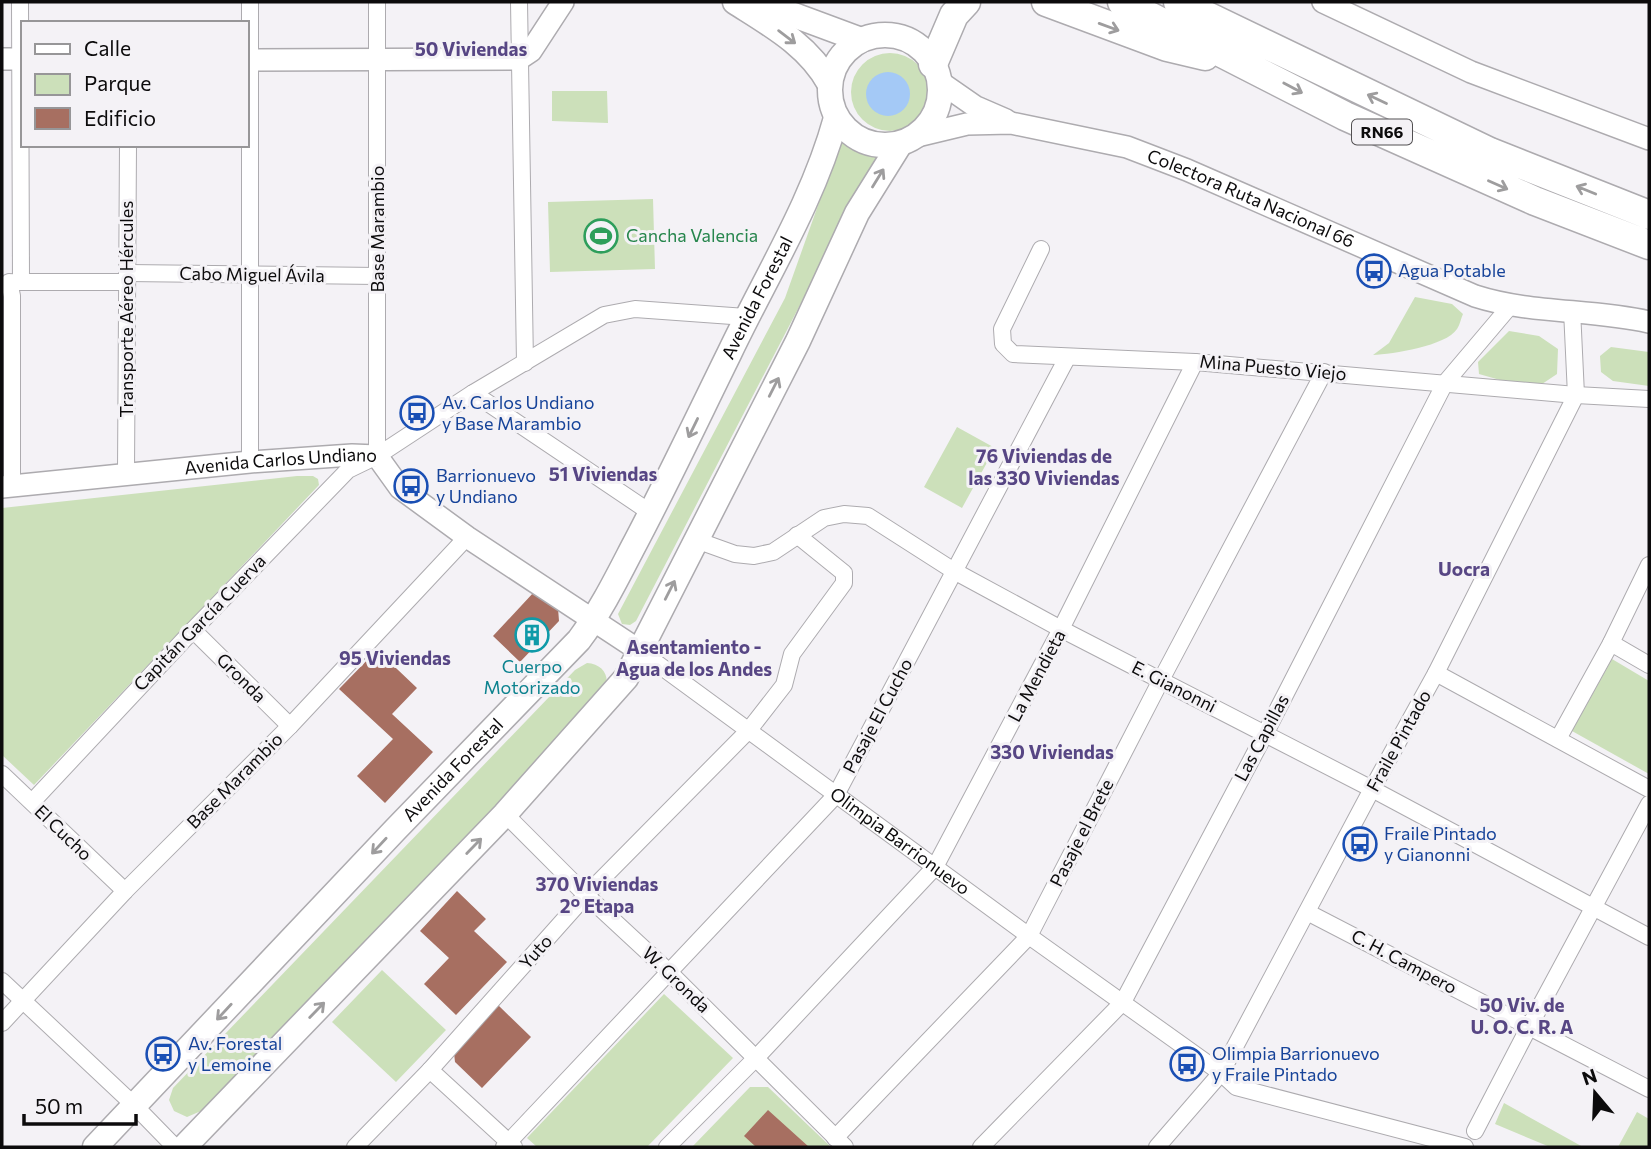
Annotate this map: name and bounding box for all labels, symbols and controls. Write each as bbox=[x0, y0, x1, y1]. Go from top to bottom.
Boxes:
legend bbox=[21, 21, 248, 147]
one-way arrow bbox=[1098, 21, 1120, 34]
one-way arrow bbox=[778, 29, 797, 44]
text: Calle bbox=[84, 35, 131, 60]
district label: 50 Viviendas bbox=[415, 37, 527, 60]
text: Parque bbox=[84, 70, 151, 95]
one-way arrow bbox=[1282, 81, 1302, 95]
one-way arrow bbox=[1367, 92, 1388, 105]
text: Edificio bbox=[84, 105, 156, 130]
road number: RN66 bbox=[1352, 120, 1412, 144]
street label: Colectora Ruta Nacional 66 bbox=[1144, 144, 1358, 252]
street label: Base Marambio bbox=[366, 166, 388, 292]
one-way arrow bbox=[871, 169, 886, 188]
one-way arrow bbox=[1487, 179, 1508, 192]
one-way arrow bbox=[1575, 182, 1597, 195]
street label: Transporte Aéreo Hércules bbox=[115, 201, 137, 417]
sports icon: Cancha Valencia bbox=[582, 217, 620, 255]
place label: Cancha Valencia bbox=[626, 224, 758, 246]
street label: Avenida Forestal bbox=[716, 232, 797, 363]
bus stop icon: Agua Potable bbox=[1355, 252, 1393, 290]
place label: Agua Potable bbox=[1398, 259, 1506, 281]
street label: Cabo Miguel Ávila bbox=[179, 262, 325, 286]
street label: Mina Puesto Viejo bbox=[1199, 350, 1347, 384]
one-way arrow bbox=[768, 377, 781, 398]
place label: Av. Carlos Undiano y Base Marambio bbox=[442, 391, 594, 434]
bus stop icon: Av. Carlos Undiano y Base Marambio bbox=[398, 394, 436, 432]
one-way arrow bbox=[685, 417, 699, 438]
street label: Avenida Carlos Undiano bbox=[183, 443, 378, 479]
district label: 76 Viviendas de las 330 Viviendas bbox=[968, 444, 1120, 489]
district label: 51 Viviendas bbox=[549, 462, 657, 485]
place label: Barrionuevo y Undiano bbox=[436, 464, 536, 507]
bus stop icon: Barrionuevo y Undiano bbox=[392, 467, 430, 505]
street label: Capitán García Cuerva bbox=[129, 550, 270, 695]
district label: Uocra bbox=[1438, 557, 1490, 580]
one-way arrow bbox=[664, 580, 678, 601]
building icon: Cuerpo Motorizado bbox=[513, 616, 551, 654]
street label: La Mendieta bbox=[1003, 626, 1070, 725]
district label: Asentamiento - Agua de los Andes bbox=[616, 635, 772, 680]
district label: 95 Viviendas bbox=[339, 646, 451, 669]
street label: Gronda bbox=[212, 648, 271, 707]
street label: Pasaje El Cucho bbox=[838, 654, 917, 777]
place label: Cuerpo Motorizado bbox=[483, 655, 581, 698]
street label: E. Gianonni bbox=[1129, 655, 1220, 717]
street label: Fraile Pintado bbox=[1361, 686, 1435, 795]
street label: Las Capillas bbox=[1229, 690, 1293, 785]
street label: Avenida Forestal bbox=[398, 713, 507, 825]
street label: Base Marambio bbox=[182, 728, 287, 833]
district label: 330 Viviendas bbox=[990, 740, 1114, 763]
street label: Pasaje el Brete bbox=[1045, 775, 1118, 890]
street label: Olimpia Barrionuevo bbox=[826, 782, 975, 899]
street label: El Cucho bbox=[30, 800, 97, 865]
place label: Fraile Pintado y Gianonni bbox=[1384, 822, 1497, 865]
bus stop icon: Fraile Pintado y Gianonni bbox=[1341, 825, 1379, 863]
one-way arrow bbox=[371, 837, 388, 854]
one-way arrow bbox=[466, 838, 483, 855]
district label: 370 Viviendas 2° Etapa bbox=[536, 872, 659, 917]
street label: C. H. Campero bbox=[1348, 924, 1461, 998]
street label: Yuto bbox=[514, 930, 556, 973]
street label: W. Gronda bbox=[638, 942, 715, 1017]
district label: 50 Viv. de U. O. C. R. A bbox=[1471, 993, 1574, 1038]
one-way arrow bbox=[308, 1002, 325, 1019]
one-way arrow bbox=[215, 1003, 232, 1020]
place label: Av. Forestal y Lemoine bbox=[188, 1032, 282, 1075]
bus stop icon: Av. Forestal y Lemoine bbox=[144, 1035, 182, 1073]
place label: Olimpia Barrionuevo y Fraile Pintado bbox=[1212, 1042, 1380, 1085]
bus stop icon: Olimpia Barrionuevo y Fraile Pintado bbox=[1168, 1045, 1206, 1083]
north arrow bbox=[1560, 1058, 1630, 1128]
text: N bbox=[1579, 1063, 1600, 1090]
scale bar bbox=[24, 1082, 136, 1126]
text: 50 m bbox=[35, 1093, 83, 1118]

